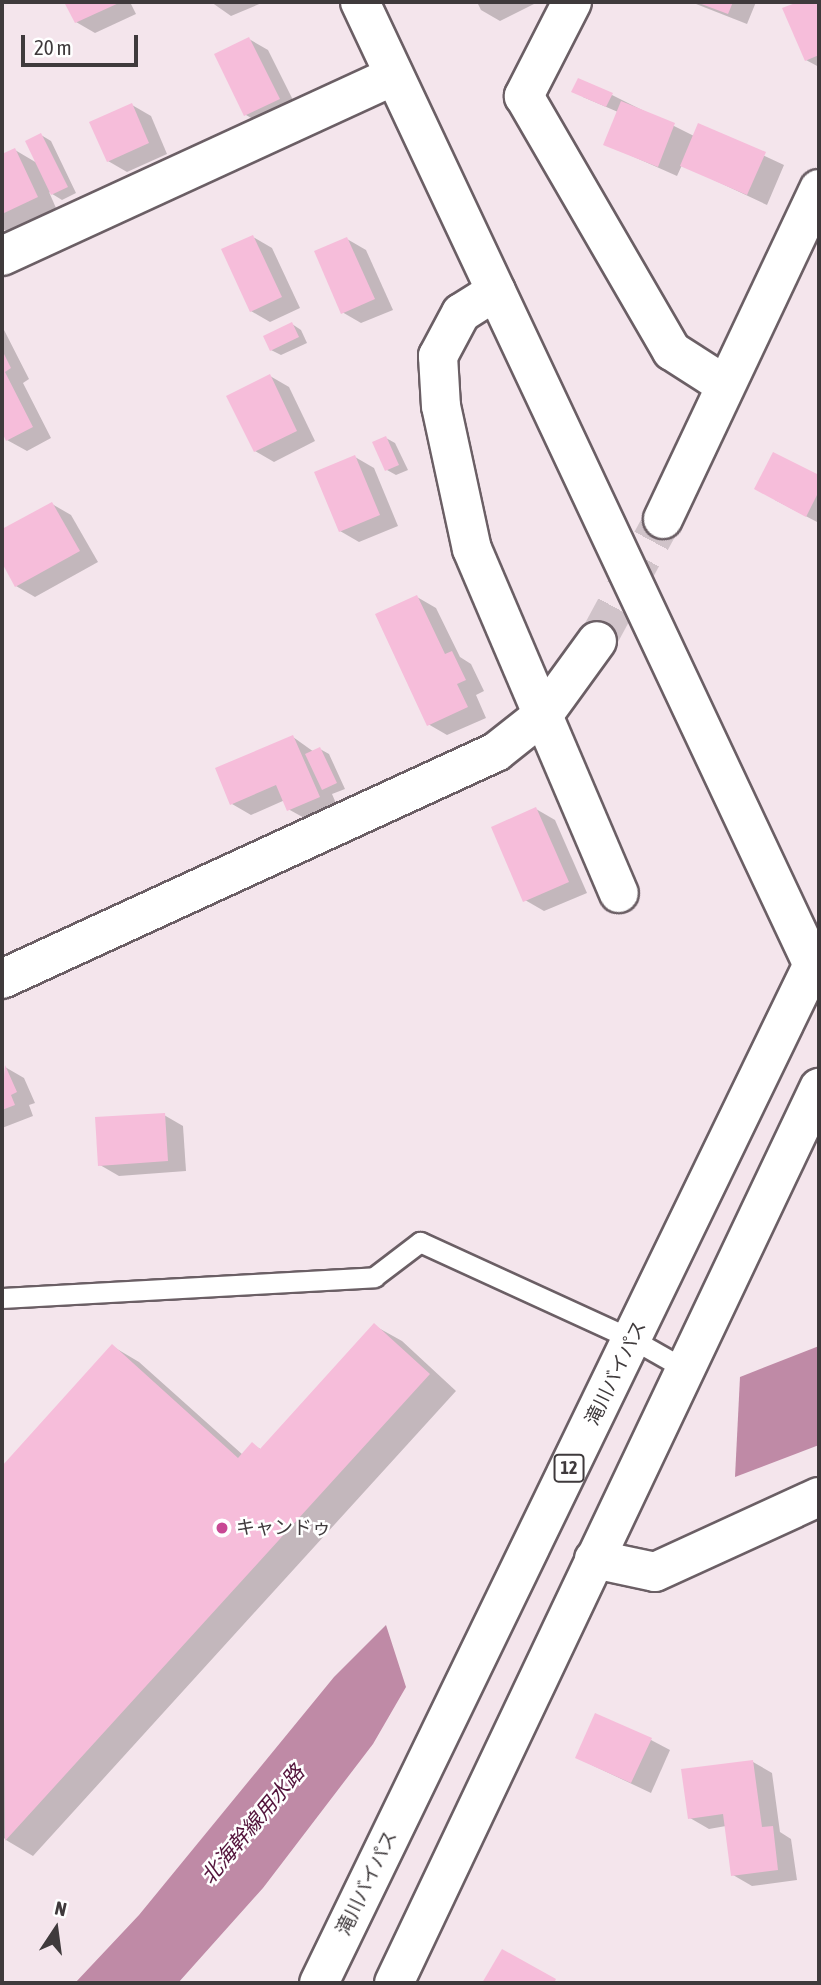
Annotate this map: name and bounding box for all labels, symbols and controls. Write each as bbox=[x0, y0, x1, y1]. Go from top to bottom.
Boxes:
scale bar bbox=[24, 21, 142, 65]
text: 20 m bbox=[34, 35, 72, 59]
street label: 滝川バイパス bbox=[581, 1317, 651, 1429]
road number: 12 bbox=[553, 1454, 585, 1483]
place label: キャンドゥ bbox=[236, 1517, 331, 1539]
marker: キャンドゥ bbox=[214, 1520, 230, 1536]
water label: 北海幹線用水路 bbox=[195, 1760, 309, 1888]
street label: 滝川バイパス bbox=[332, 1827, 402, 1939]
north arrow bbox=[21, 1894, 91, 1964]
text: N bbox=[53, 1897, 69, 1921]

